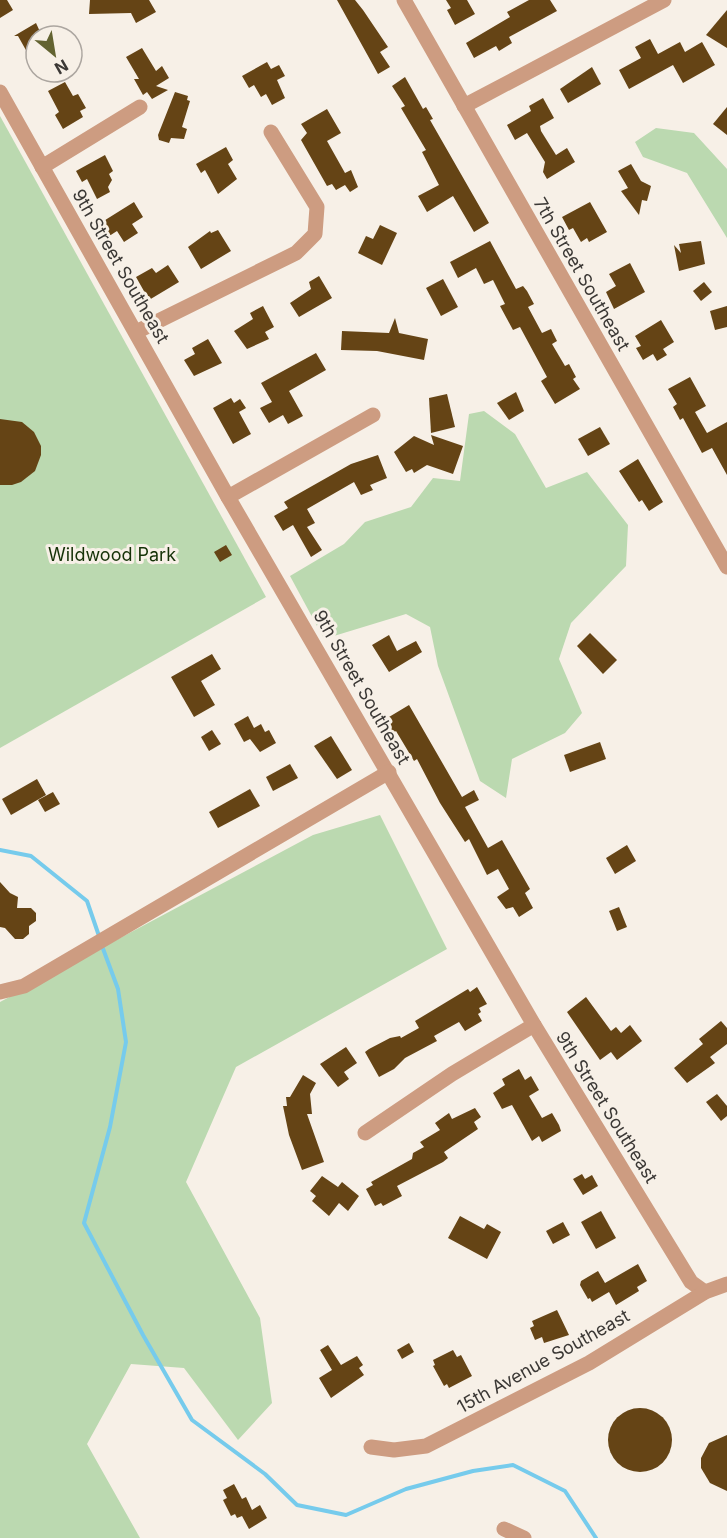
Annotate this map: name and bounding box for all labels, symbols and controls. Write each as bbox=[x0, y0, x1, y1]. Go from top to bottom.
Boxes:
north arrow bbox=[24, 24, 84, 84]
text: N bbox=[51, 55, 72, 79]
street label: 9th Street Southeast bbox=[68, 185, 174, 347]
street label: 7th Street Southeast bbox=[530, 194, 634, 354]
park label: Wildwood Park bbox=[48, 544, 176, 565]
street label: 9th Street Southeast bbox=[309, 606, 415, 768]
street label: 9th Street Southeast bbox=[552, 1027, 662, 1187]
street label: 15th Avenue Southeast bbox=[453, 1305, 633, 1417]

